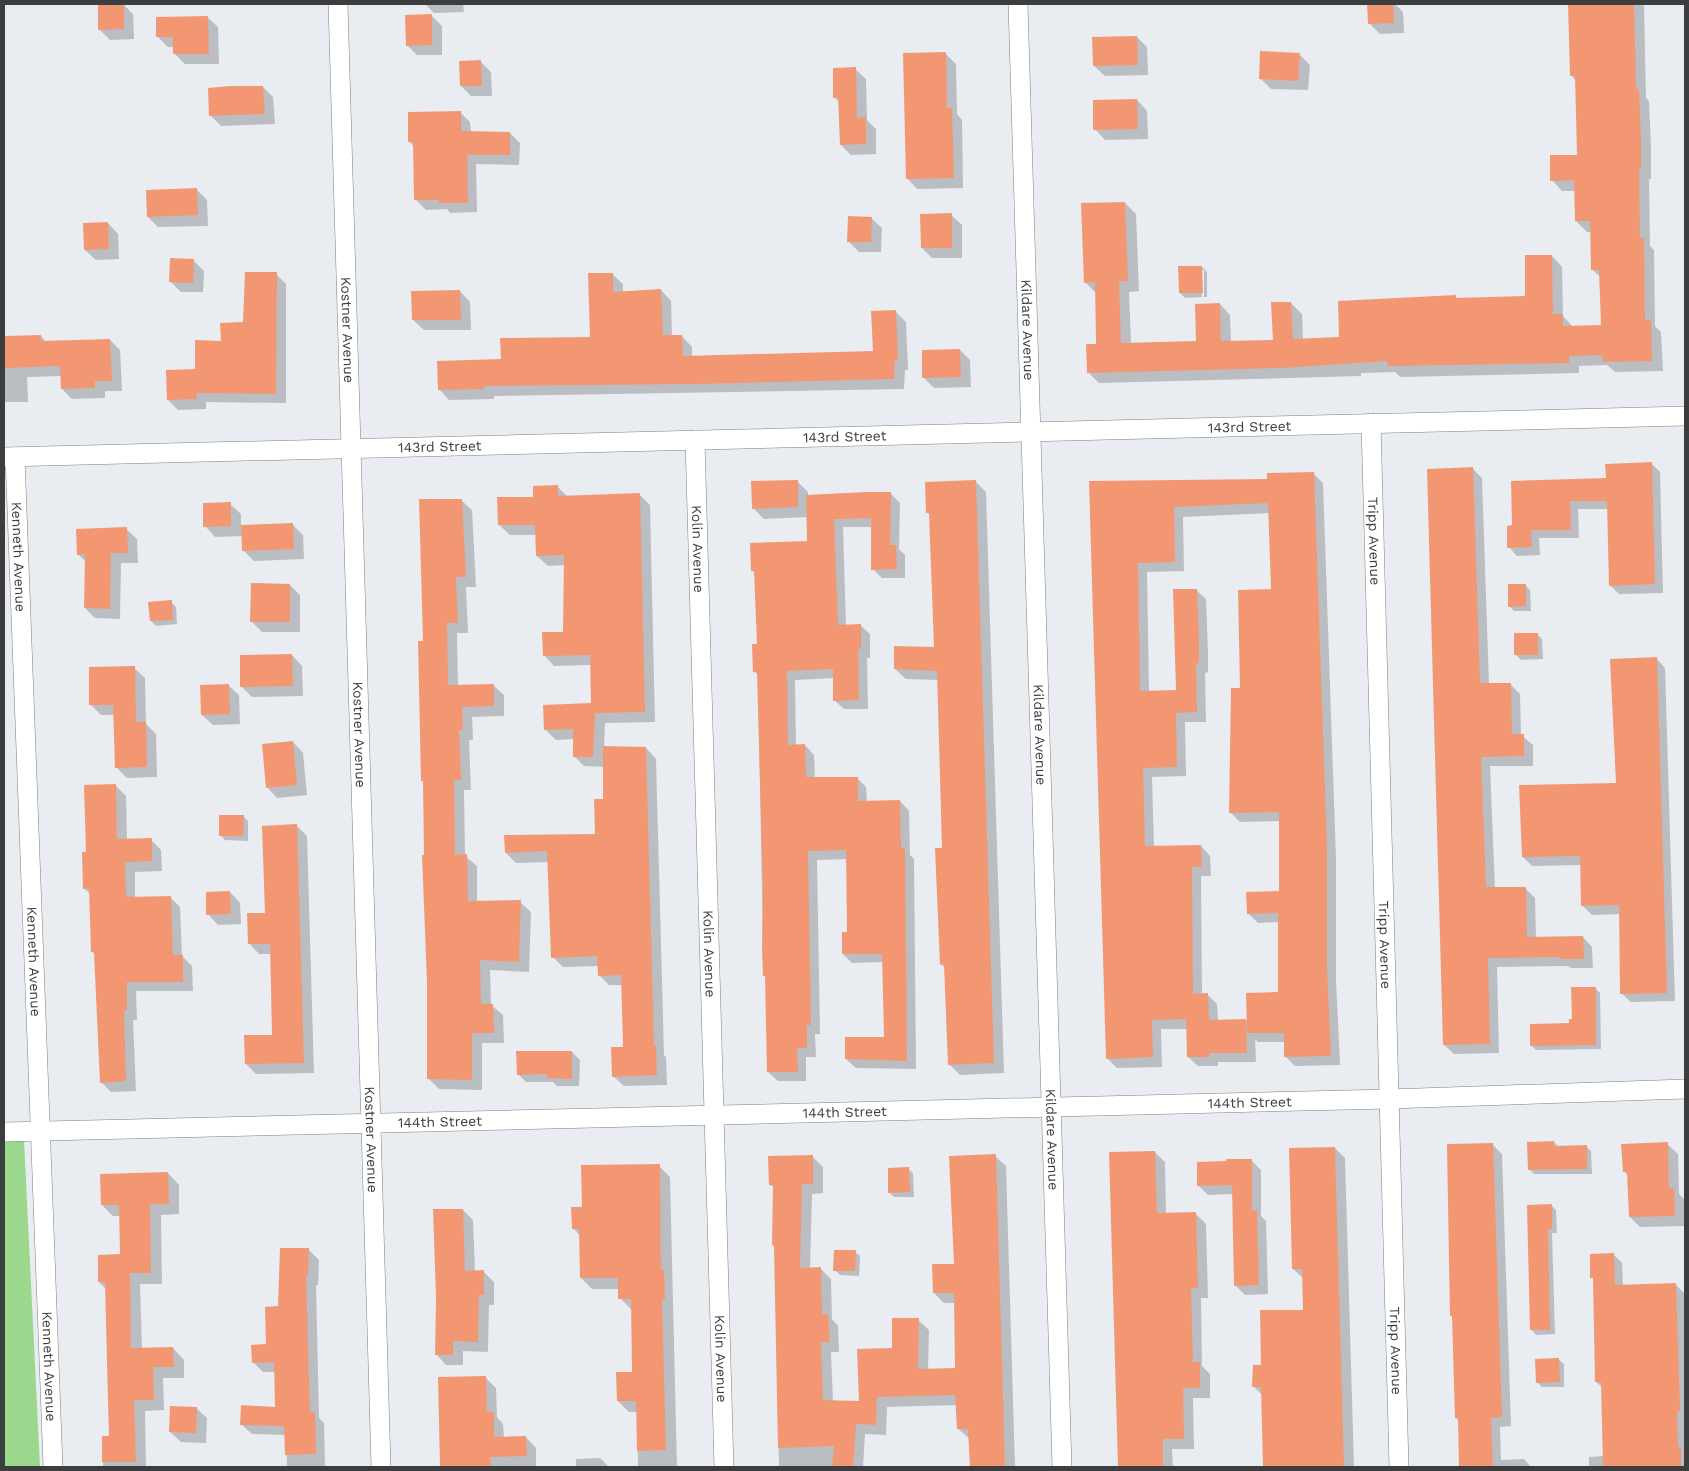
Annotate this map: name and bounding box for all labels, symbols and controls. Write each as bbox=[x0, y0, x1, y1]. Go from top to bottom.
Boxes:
street label: Kostner Avenue bbox=[338, 277, 357, 383]
street label: Kildare Avenue bbox=[1018, 279, 1037, 381]
street label: 143rd Street bbox=[1208, 418, 1292, 436]
street label: 143rd Street bbox=[803, 427, 887, 446]
street label: 143rd Street bbox=[398, 437, 482, 455]
street label: Tripp Avenue bbox=[1365, 497, 1383, 585]
street label: Kenneth Avenue bbox=[9, 502, 29, 612]
street label: Kolin Avenue bbox=[689, 505, 707, 593]
street label: Kostner Avenue bbox=[350, 681, 369, 788]
street label: Kildare Avenue bbox=[1030, 684, 1049, 786]
street label: Tripp Avenue bbox=[1376, 900, 1394, 989]
street label: Kenneth Avenue bbox=[24, 906, 44, 1017]
street label: Kolin Avenue bbox=[700, 910, 719, 998]
street label: Kostner Avenue bbox=[362, 1086, 381, 1193]
street label: Kildare Avenue bbox=[1043, 1089, 1062, 1190]
street label: 144th Street bbox=[1207, 1093, 1292, 1111]
street label: 144th Street bbox=[803, 1103, 887, 1121]
street label: 144th Street bbox=[398, 1113, 482, 1131]
street label: Tripp Avenue bbox=[1387, 1306, 1405, 1395]
street label: Kenneth Avenue bbox=[39, 1311, 59, 1422]
street label: Kolin Avenue bbox=[712, 1315, 730, 1403]

